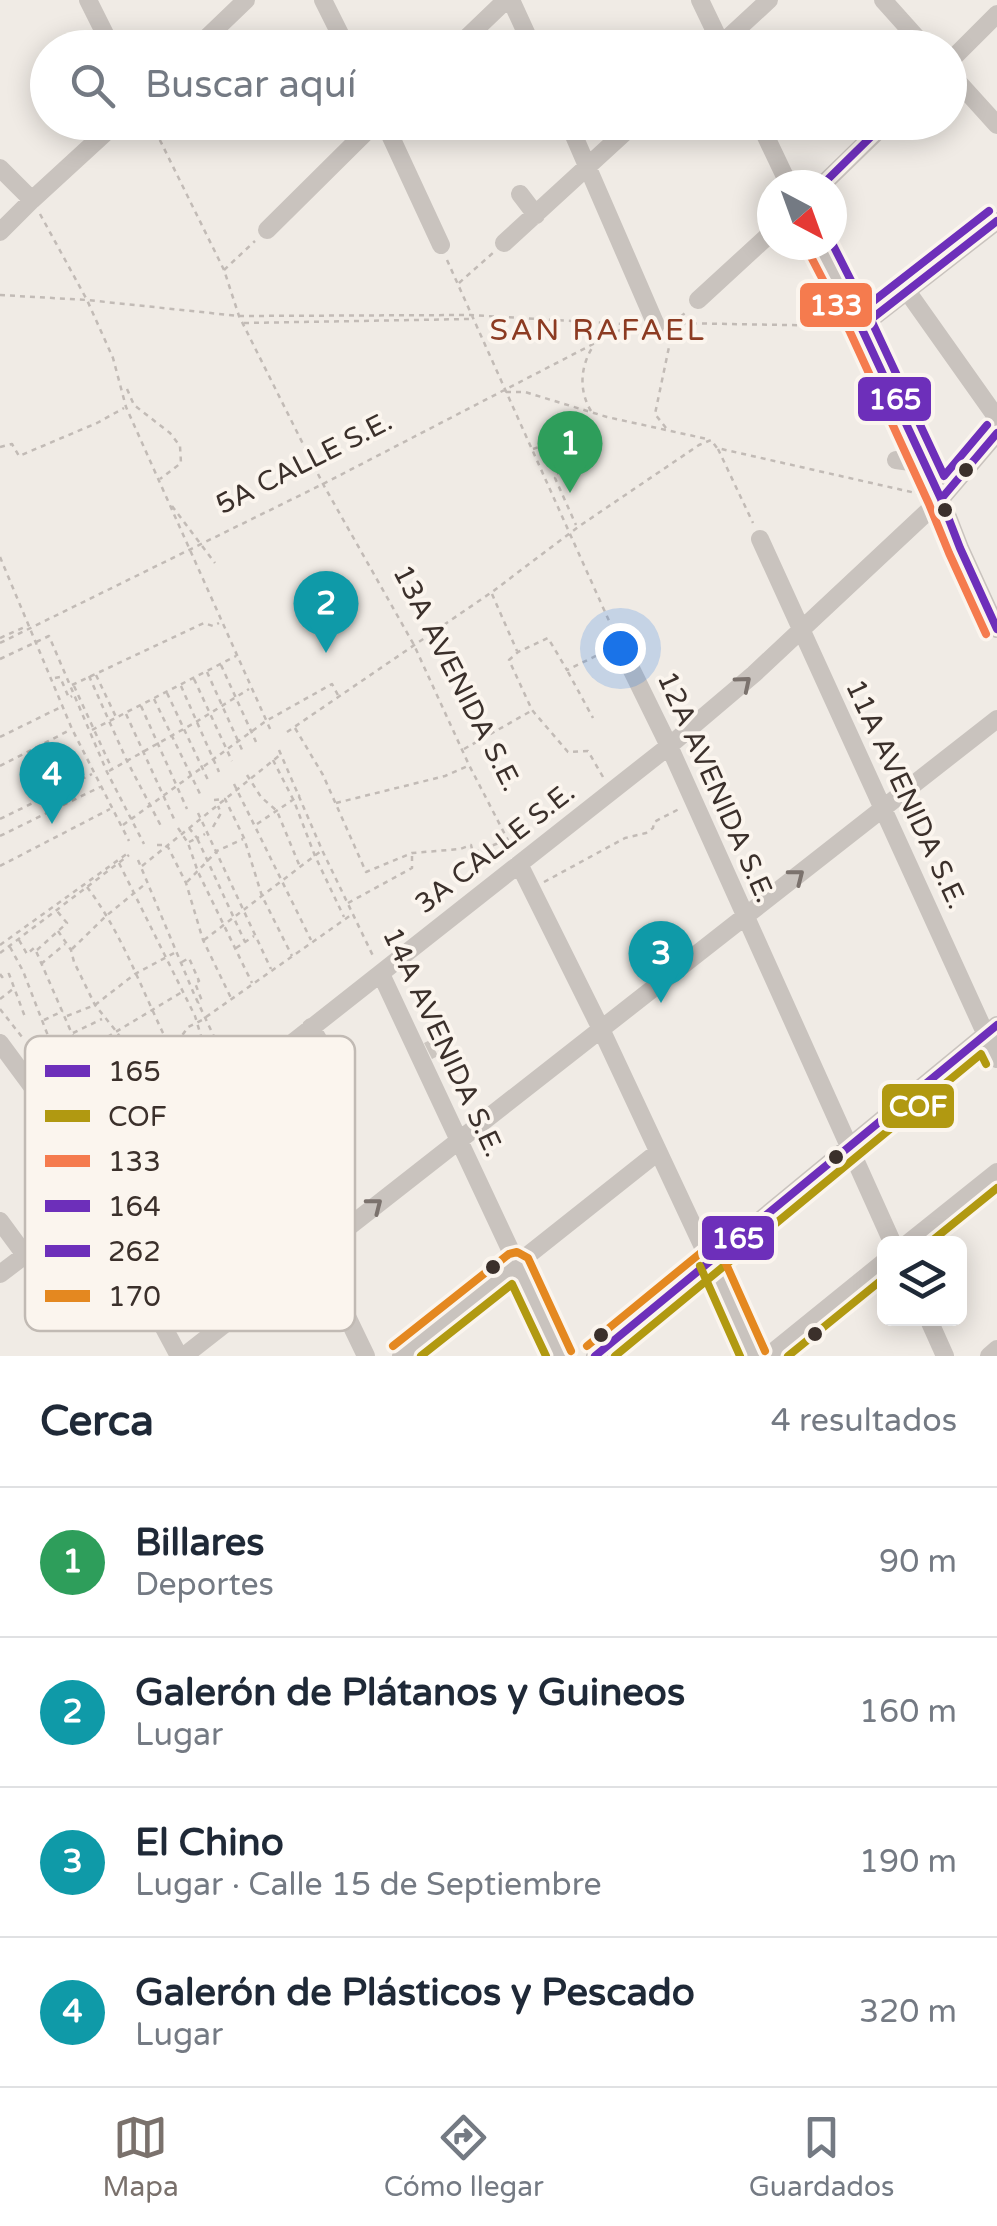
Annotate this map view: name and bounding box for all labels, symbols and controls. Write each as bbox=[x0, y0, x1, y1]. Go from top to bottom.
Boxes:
search box bbox=[30, 30, 967, 140]
icon: search bbox=[65, 58, 120, 113]
text: Buscar aquí bbox=[145, 62, 356, 108]
north arrow bbox=[757, 170, 847, 260]
line badge: 133 bbox=[798, 281, 874, 329]
text: 133 bbox=[810, 289, 862, 323]
district label: SAN RAFAEL bbox=[490, 312, 706, 349]
line badge: 165 bbox=[856, 375, 933, 423]
text: 165 bbox=[869, 383, 921, 417]
street label: 5A CALLE S.E. bbox=[210, 404, 398, 522]
pin: 1 bbox=[538, 410, 602, 493]
unlabelled marker bbox=[956, 460, 976, 480]
unlabelled marker bbox=[935, 500, 955, 520]
street label: 13A AVENIDA S.E. bbox=[385, 559, 529, 797]
pin: 2 bbox=[294, 570, 358, 653]
your location bbox=[595, 623, 646, 674]
street label: 12A AVENIDA S.E. bbox=[650, 666, 782, 908]
street label: 11A AVENIDA S.E. bbox=[838, 674, 974, 914]
one-way arrow bbox=[732, 676, 751, 694]
pin: 4 bbox=[20, 742, 84, 824]
street label: 3A CALLE S.E. bbox=[408, 775, 582, 921]
one-way arrow bbox=[786, 870, 804, 888]
pin: 3 bbox=[628, 920, 694, 1003]
street label: 14A AVENIDA S.E. bbox=[375, 922, 511, 1162]
legend bbox=[25, 1036, 355, 1331]
text: 165 bbox=[108, 1055, 161, 1089]
line badge: COF bbox=[880, 1082, 956, 1130]
text: COF bbox=[889, 1090, 947, 1124]
text: COF bbox=[108, 1100, 167, 1134]
text: 133 bbox=[108, 1145, 161, 1179]
unlabelled marker bbox=[826, 1147, 846, 1167]
text: 164 bbox=[108, 1190, 161, 1224]
one-way arrow bbox=[364, 1199, 382, 1217]
line badge: 165 bbox=[700, 1214, 776, 1262]
text: 165 bbox=[712, 1222, 764, 1256]
text: 262 bbox=[108, 1235, 161, 1269]
map controls bbox=[877, 1236, 967, 1326]
button: layers bbox=[877, 1236, 967, 1326]
unlabelled marker bbox=[483, 1257, 503, 1277]
text: 170 bbox=[108, 1280, 161, 1314]
unlabelled marker bbox=[805, 1324, 825, 1344]
unlabelled marker bbox=[591, 1325, 611, 1345]
text: Cerca bbox=[40, 1396, 154, 1447]
text: 4 resultados bbox=[771, 1402, 957, 1440]
text: Billares bbox=[135, 1520, 265, 1566]
text: 1 bbox=[62, 1543, 83, 1581]
text: 90 m bbox=[879, 1543, 957, 1581]
text: Deportes bbox=[135, 1566, 274, 1604]
text: Galerón de Plátanos y Guineos bbox=[135, 1670, 685, 1716]
text: 2 bbox=[62, 1693, 83, 1731]
text: 160 m bbox=[859, 1693, 957, 1731]
text: Lugar bbox=[135, 1716, 223, 1754]
text: El Chino bbox=[135, 1820, 284, 1866]
text: 3 bbox=[62, 1843, 83, 1881]
text: 190 m bbox=[859, 1843, 957, 1881]
text: Lugar · Calle 15 de Septiembre bbox=[135, 1866, 602, 1904]
text: Galerón de Plásticos y Pescado bbox=[135, 1970, 695, 2016]
text: 4 bbox=[62, 1993, 83, 2031]
text: 320 m bbox=[859, 1993, 957, 2031]
text: Lugar bbox=[135, 2016, 223, 2054]
tab: Mapa bbox=[103, 2110, 179, 2204]
tab: Cómo llegar bbox=[384, 2110, 544, 2204]
tab: Guardados bbox=[749, 2110, 895, 2204]

